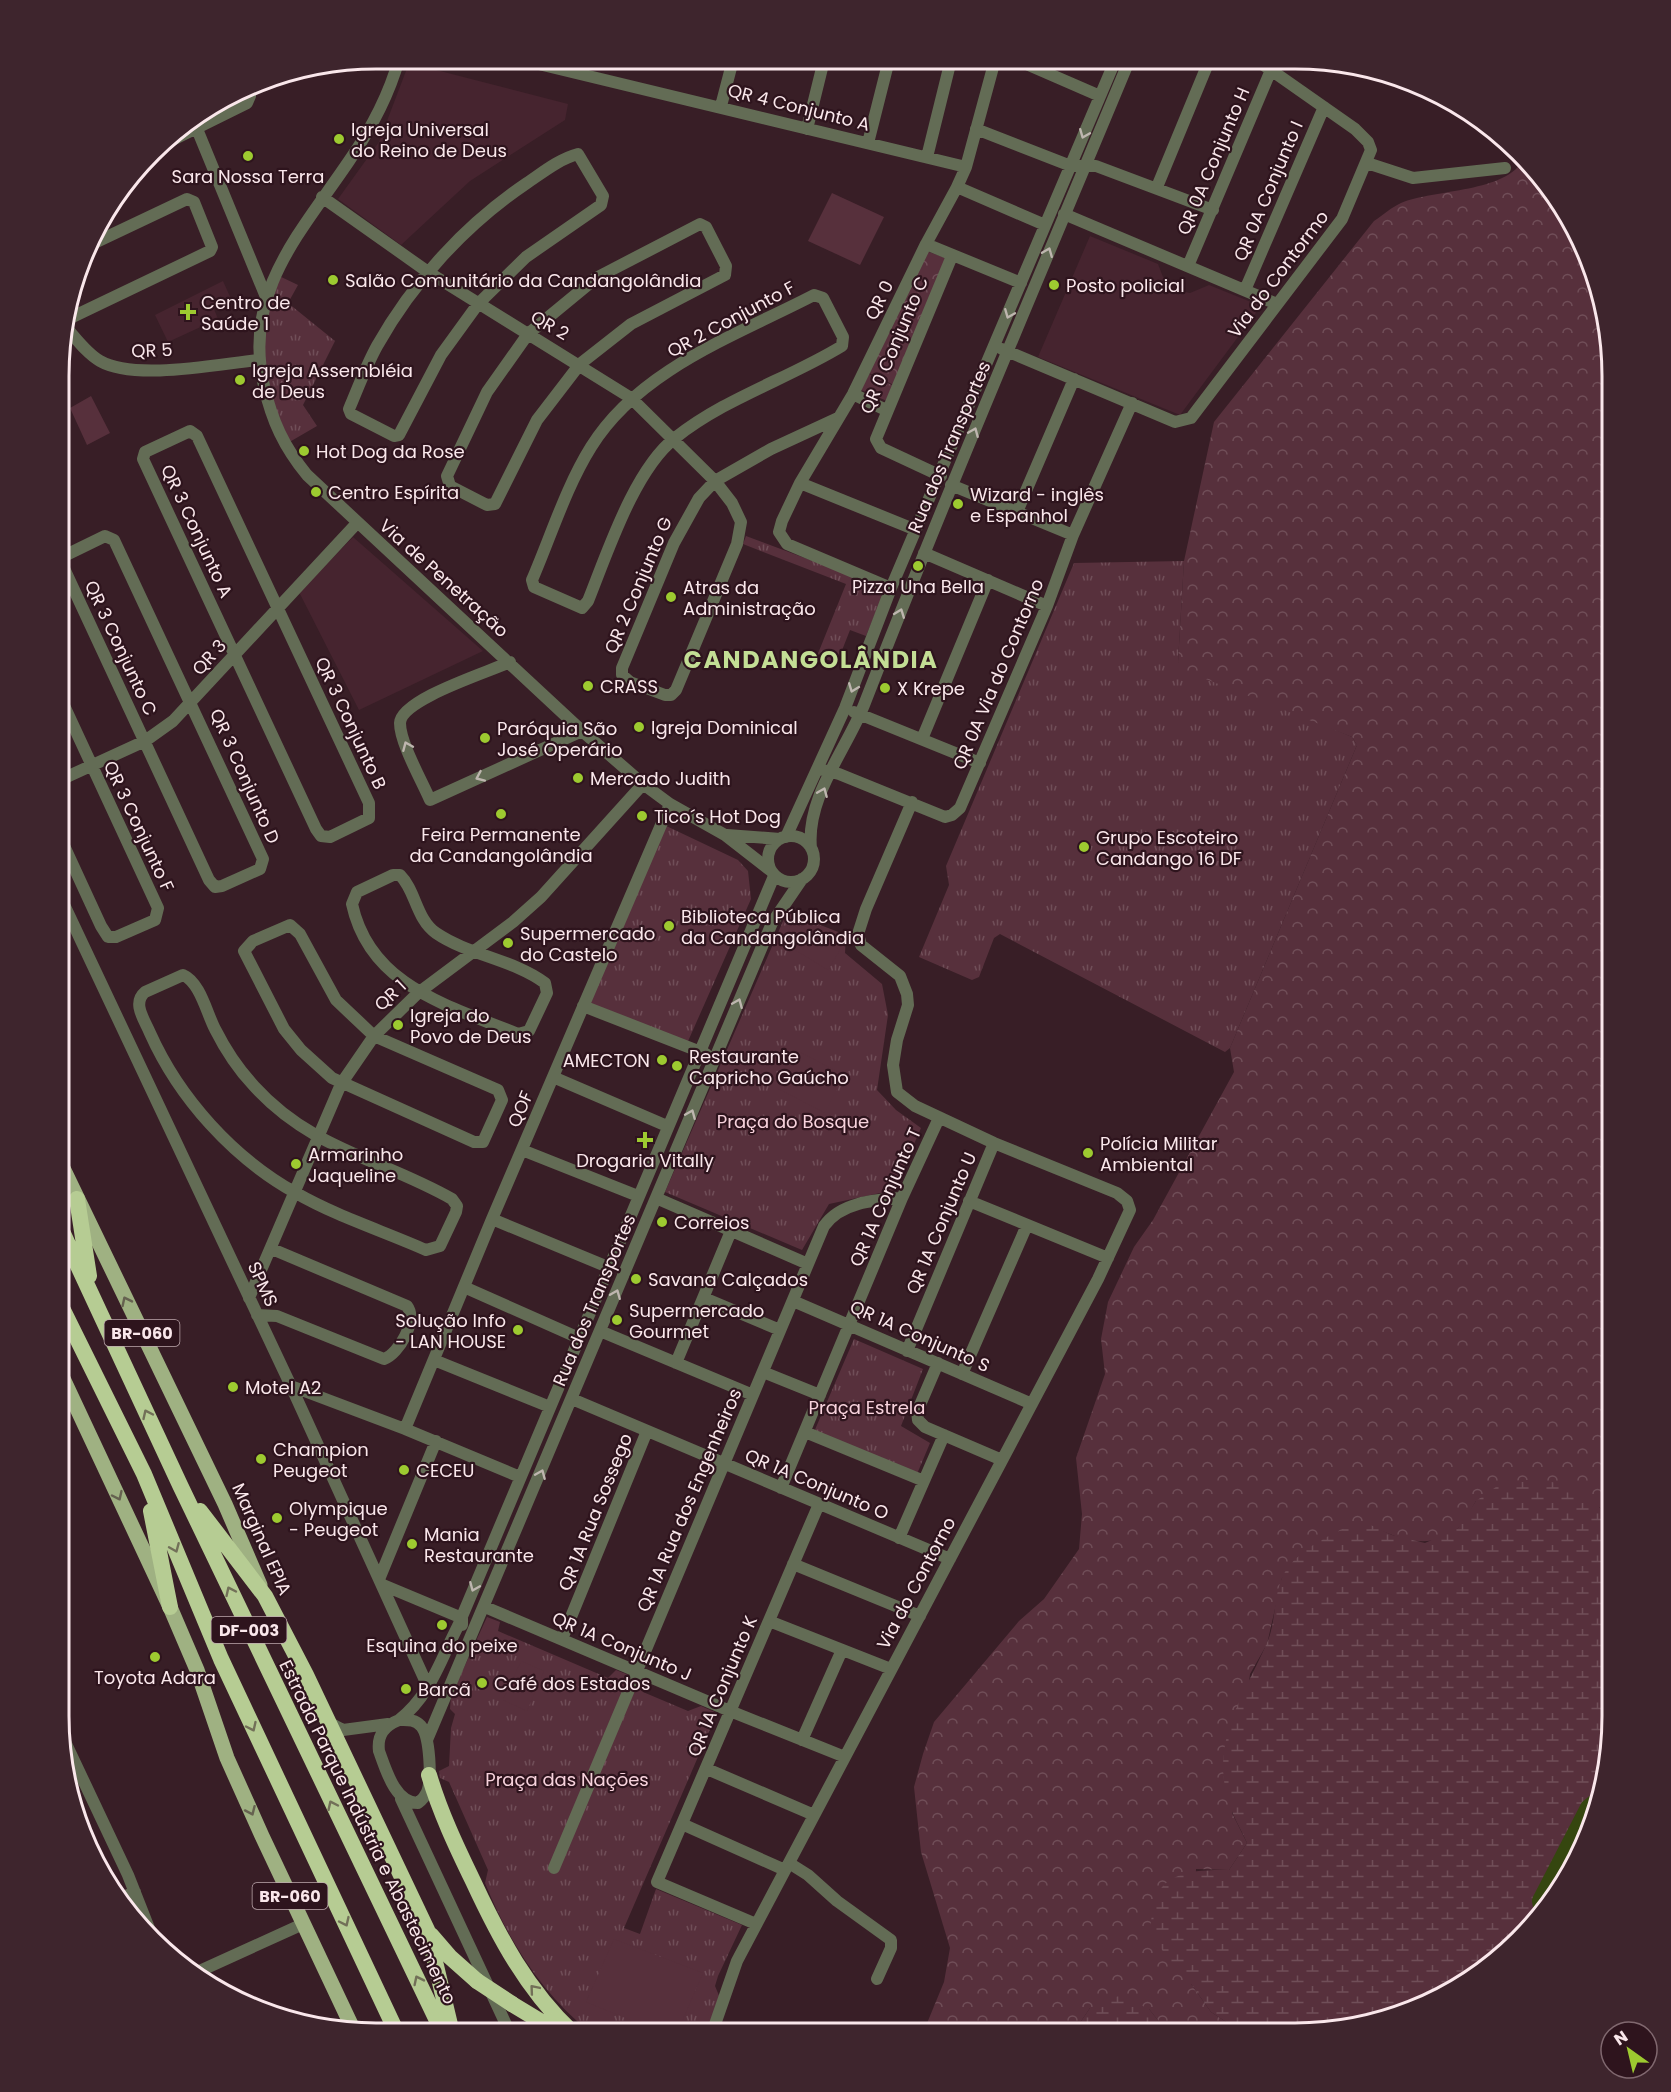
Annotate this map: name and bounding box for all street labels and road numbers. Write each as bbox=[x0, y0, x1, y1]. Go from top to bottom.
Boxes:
street label: QR 4 Conjunto A bbox=[725, 77, 873, 137]
street label: QR 0A Conjunto H bbox=[1171, 83, 1255, 239]
street label: QR 0A Conjunto I bbox=[1227, 117, 1309, 265]
street label: Via do Contormo bbox=[1222, 205, 1334, 343]
street label: QR 0 Conjunto C bbox=[854, 272, 934, 418]
street label: QR 2 Conjunto F bbox=[663, 275, 799, 363]
street label: QR 0 bbox=[859, 276, 899, 324]
street label: QR 2 bbox=[526, 304, 574, 346]
street label: QR 5 bbox=[131, 337, 173, 363]
street label: Rua dos Transportes bbox=[901, 357, 997, 537]
street label: QR 3 Conjunto A bbox=[155, 460, 239, 602]
street label: Via de Penetração bbox=[374, 513, 514, 643]
street label: QR 2 Conjunto G bbox=[598, 513, 678, 657]
street label: QR 0A Via do Contorno bbox=[946, 575, 1050, 773]
street label: QR 3 Conjunto C bbox=[79, 576, 163, 720]
street label: QR 3 bbox=[186, 634, 232, 680]
street label: QR 3 Conjunto B bbox=[309, 653, 393, 793]
street label: QR 3 Conjunto D bbox=[204, 705, 286, 847]
street label: QR 3 Conjunto F bbox=[98, 756, 180, 896]
street label: QR 1 bbox=[368, 974, 412, 1016]
street label: QOF bbox=[501, 1087, 539, 1131]
street label: QR 1A Conjunto T bbox=[843, 1123, 927, 1270]
street label: QR 1A Conjunto U bbox=[900, 1148, 982, 1298]
street label: Rua dos Transportes bbox=[546, 1210, 642, 1390]
street label: SPMS bbox=[242, 1257, 284, 1311]
street label: QR 1A Conjunto S bbox=[846, 1294, 994, 1378]
road number: BR-060 bbox=[104, 1320, 180, 1346]
street label: QR 1A Rua dos Engenheiros bbox=[631, 1385, 747, 1615]
street label: QR 1A Rua Sossego bbox=[552, 1430, 638, 1594]
street label: QR 1A Conjunto O bbox=[741, 1442, 893, 1526]
street label: Marginal EPIA bbox=[226, 1479, 298, 1599]
street label: Via do Contorno bbox=[870, 1512, 962, 1654]
street label: QR 1A Conjunto J bbox=[548, 1605, 696, 1687]
street label: QR 1A Conjunto K bbox=[681, 1612, 763, 1760]
road number: DF-003 bbox=[212, 1617, 286, 1643]
street label: Estrada Parque Indústria e Abastecimento bbox=[273, 1656, 463, 2008]
road number: BR-060 bbox=[252, 1883, 328, 1909]

